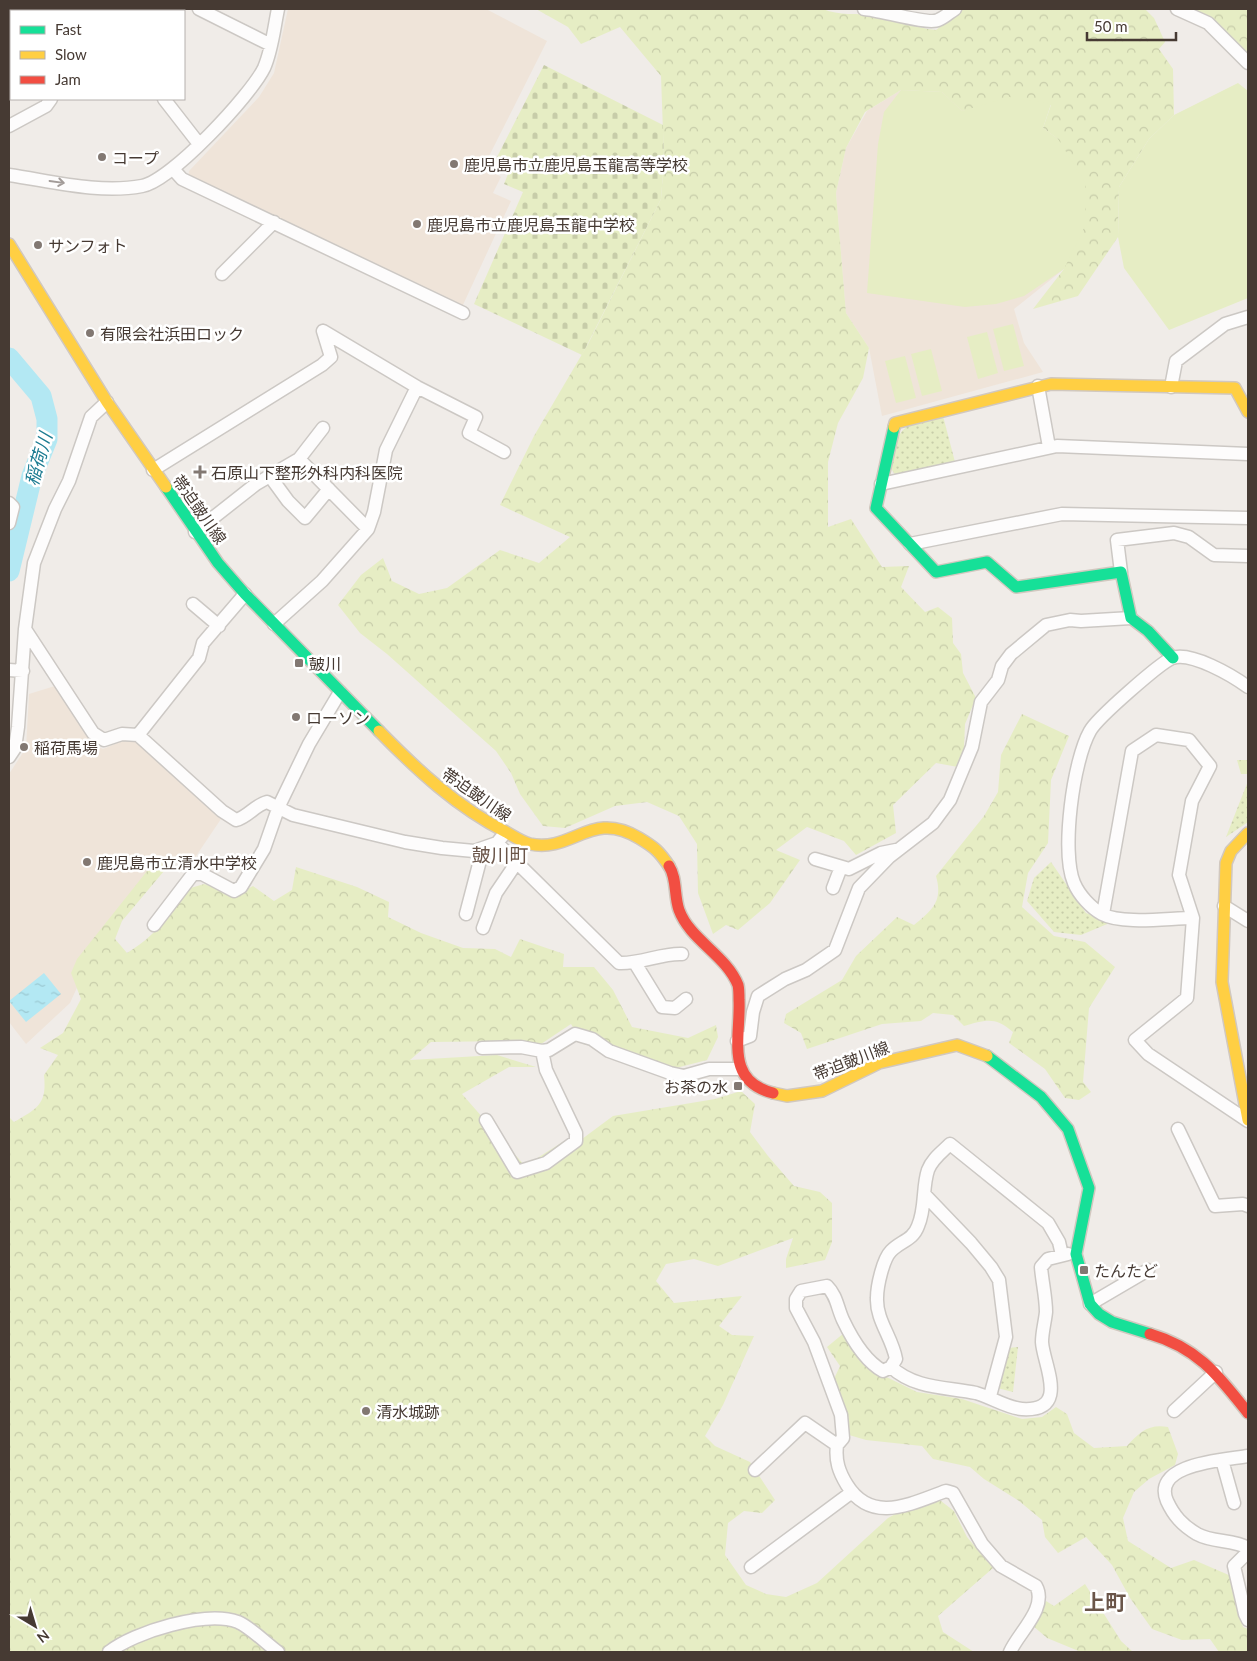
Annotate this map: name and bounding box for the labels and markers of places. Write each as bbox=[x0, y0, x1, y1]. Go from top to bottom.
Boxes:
place label: コープ bbox=[112, 148, 159, 167]
marker: コープ bbox=[96, 151, 108, 163]
place label: 鹿児島市立鹿児島玉龍高等学校 bbox=[464, 155, 688, 174]
marker: 鹿児島市立鹿児島玉龍高等学校 bbox=[448, 158, 460, 170]
place label: 鹿児島市立鹿児島玉龍中学校 bbox=[427, 215, 635, 234]
marker: 鹿児島市立鹿児島玉龍中学校 bbox=[411, 218, 423, 230]
place label: サンフォト bbox=[48, 236, 128, 255]
marker: サンフォト bbox=[32, 239, 44, 251]
place label: 有限会社浜田ロック bbox=[100, 324, 244, 343]
marker: 有限会社浜田ロック bbox=[84, 327, 96, 339]
place label: 石原山下整形外科内科医院 bbox=[211, 463, 403, 482]
marker: 石原山下整形外科内科医院 bbox=[193, 465, 207, 479]
place label: 皷川 bbox=[309, 654, 341, 673]
marker: 皷川 bbox=[293, 657, 305, 669]
place label: ローソン bbox=[306, 708, 370, 727]
marker: ローソン bbox=[290, 711, 302, 723]
place label: 稲荷馬場 bbox=[34, 738, 98, 757]
marker: 稲荷馬場 bbox=[18, 741, 30, 753]
place label: 鹿児島市立清水中学校 bbox=[97, 853, 257, 872]
marker: 鹿児島市立清水中学校 bbox=[81, 856, 93, 868]
place label: お茶の水 bbox=[664, 1077, 728, 1096]
marker: お茶の水 bbox=[732, 1080, 744, 1092]
place label: たんたど bbox=[1094, 1261, 1158, 1280]
marker: たんたど bbox=[1078, 1264, 1090, 1276]
place label: 清水城跡 bbox=[376, 1402, 440, 1421]
marker: 清水城跡 bbox=[360, 1405, 372, 1417]

